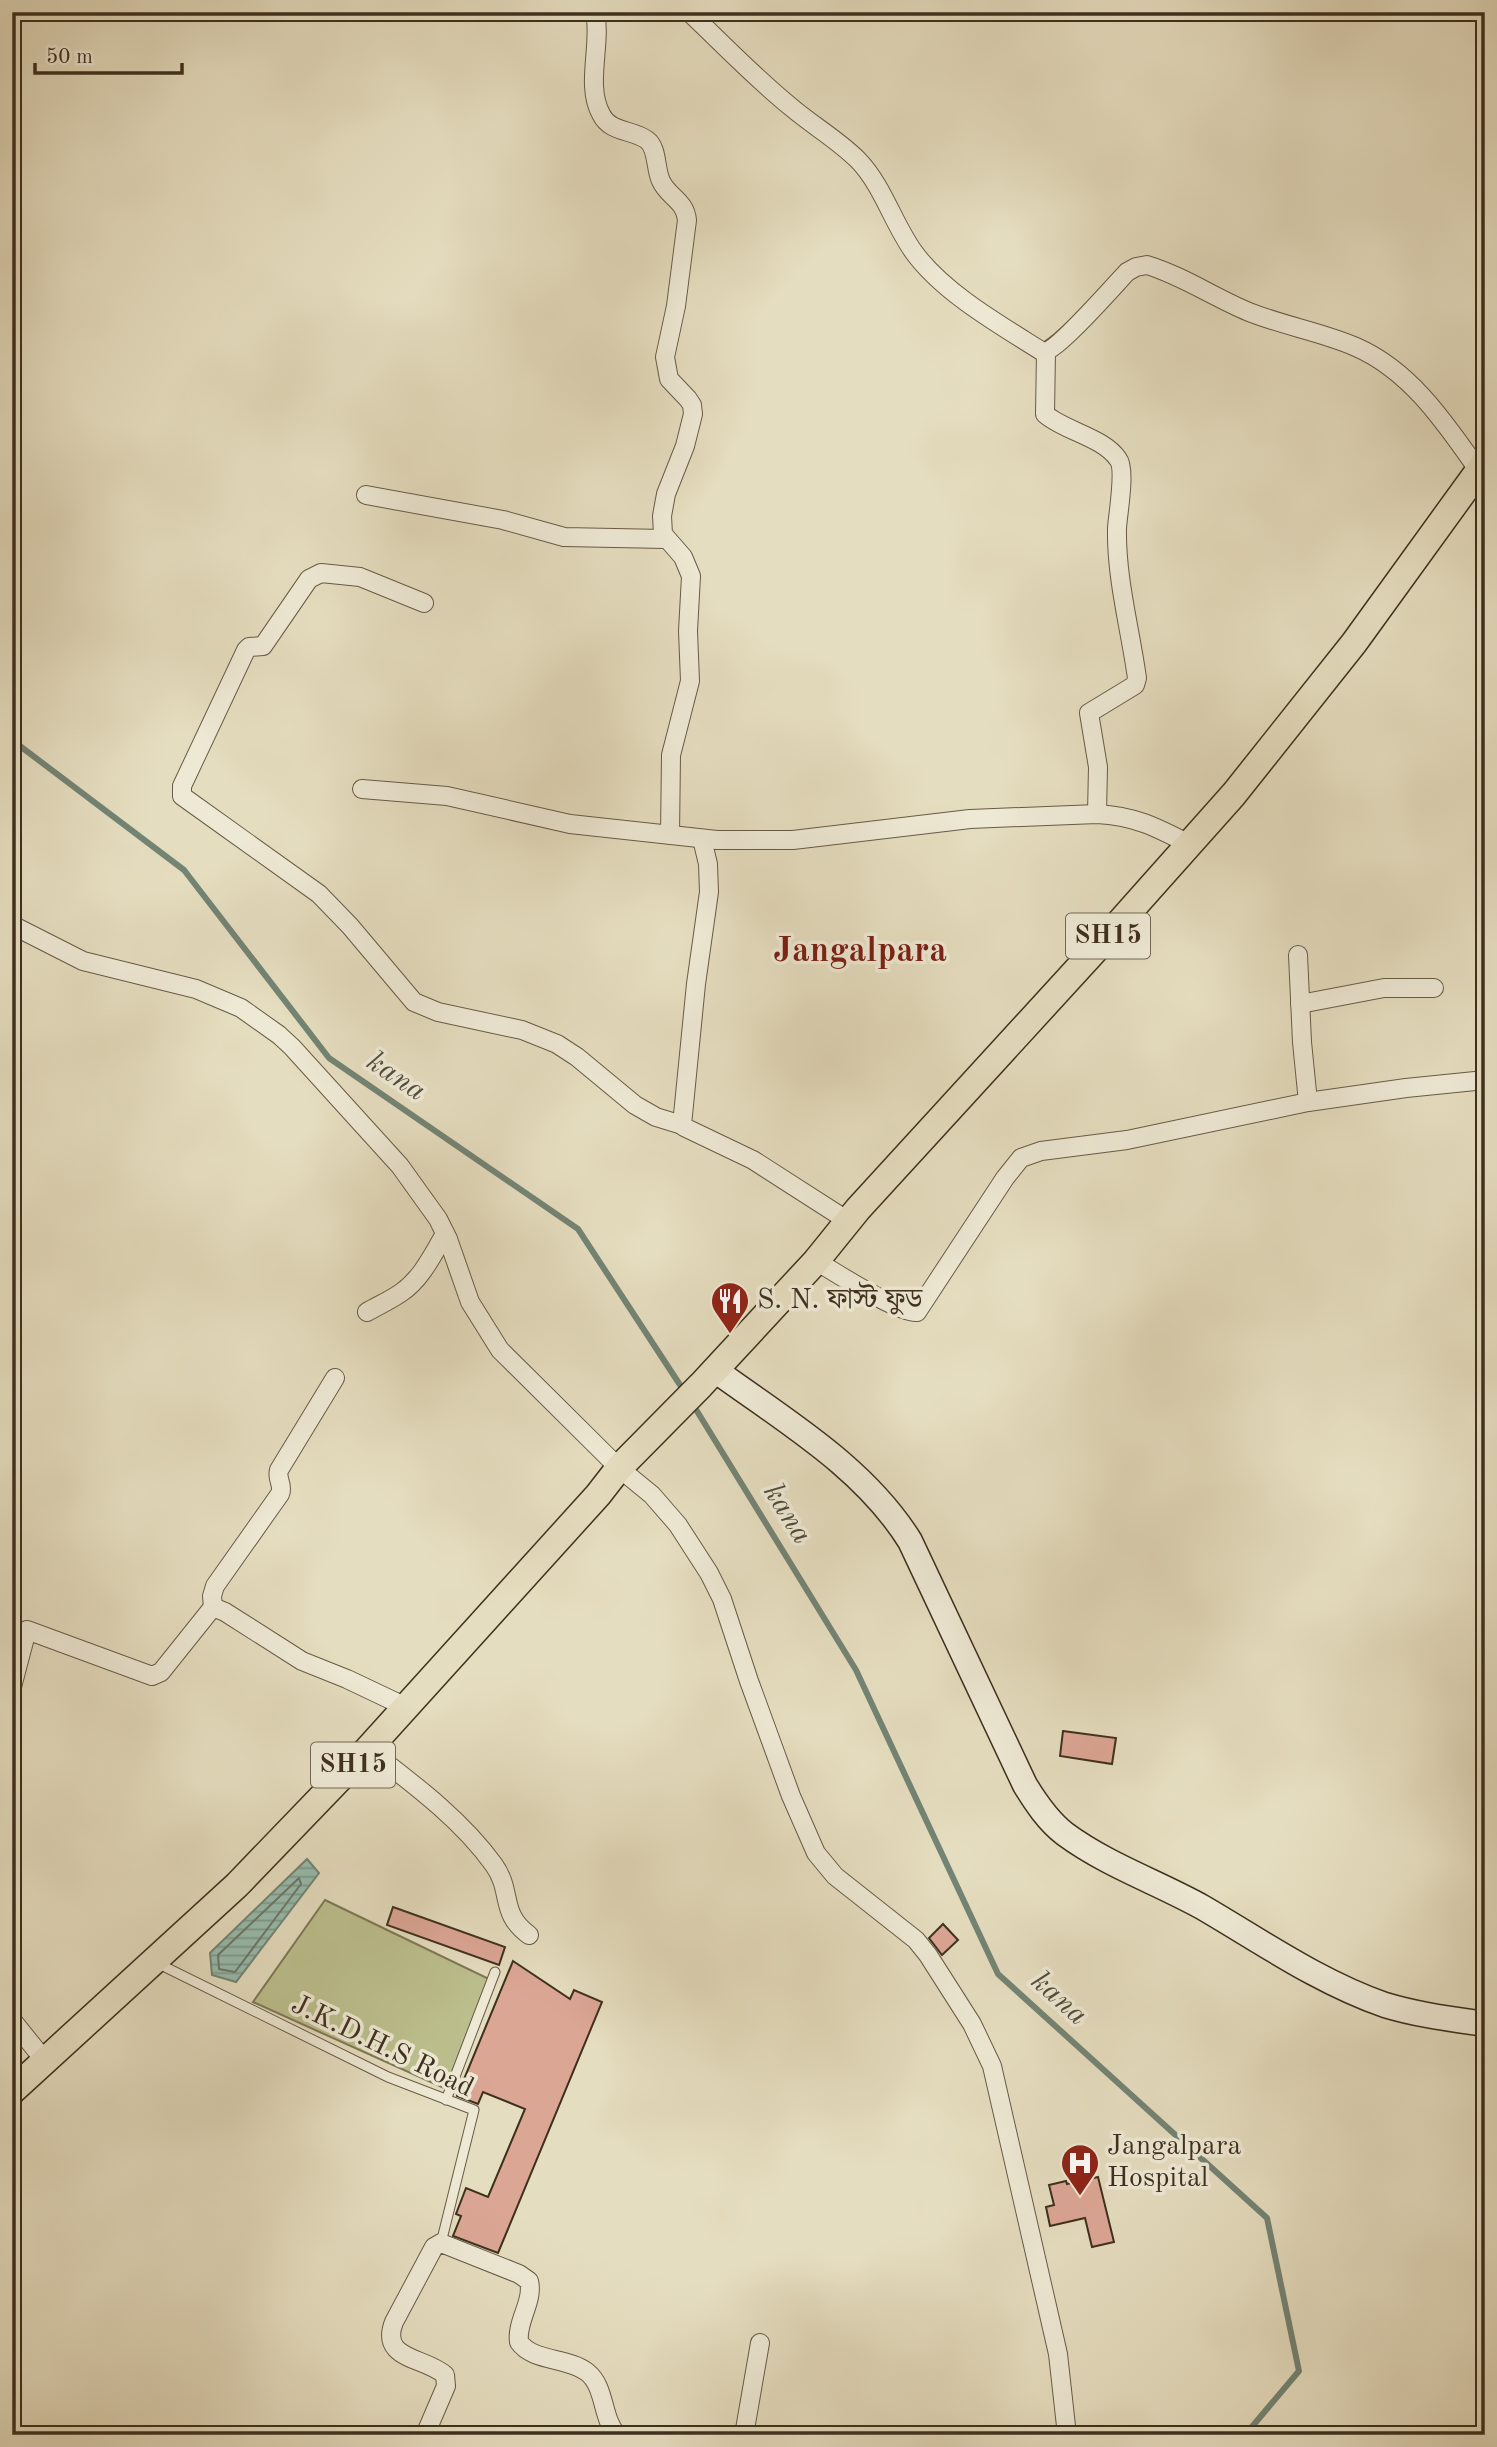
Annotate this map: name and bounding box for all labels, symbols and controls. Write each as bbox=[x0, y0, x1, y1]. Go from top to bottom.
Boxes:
scale bar bbox=[35, 32, 182, 76]
text: 50 m bbox=[46, 47, 93, 68]
road number: SH15 bbox=[1066, 914, 1150, 959]
district label: Jangalpara bbox=[773, 934, 947, 969]
water label: kana bbox=[361, 1047, 431, 1107]
restaurant icon: S. N. ফাস্ট ফুড bbox=[709, 1280, 751, 1335]
place label: S. N. ফাস্ট ফুড bbox=[757, 1281, 924, 1316]
water label: kana bbox=[757, 1479, 817, 1549]
road number: SH15 bbox=[311, 1742, 395, 1788]
water label: kana bbox=[1025, 1966, 1093, 2032]
street label: J.K.D.H.S Road bbox=[286, 1991, 478, 2103]
place label: Jangalpara Hospital bbox=[1107, 2133, 1241, 2193]
hospital icon: Jangalpara Hospital bbox=[1059, 2142, 1101, 2197]

